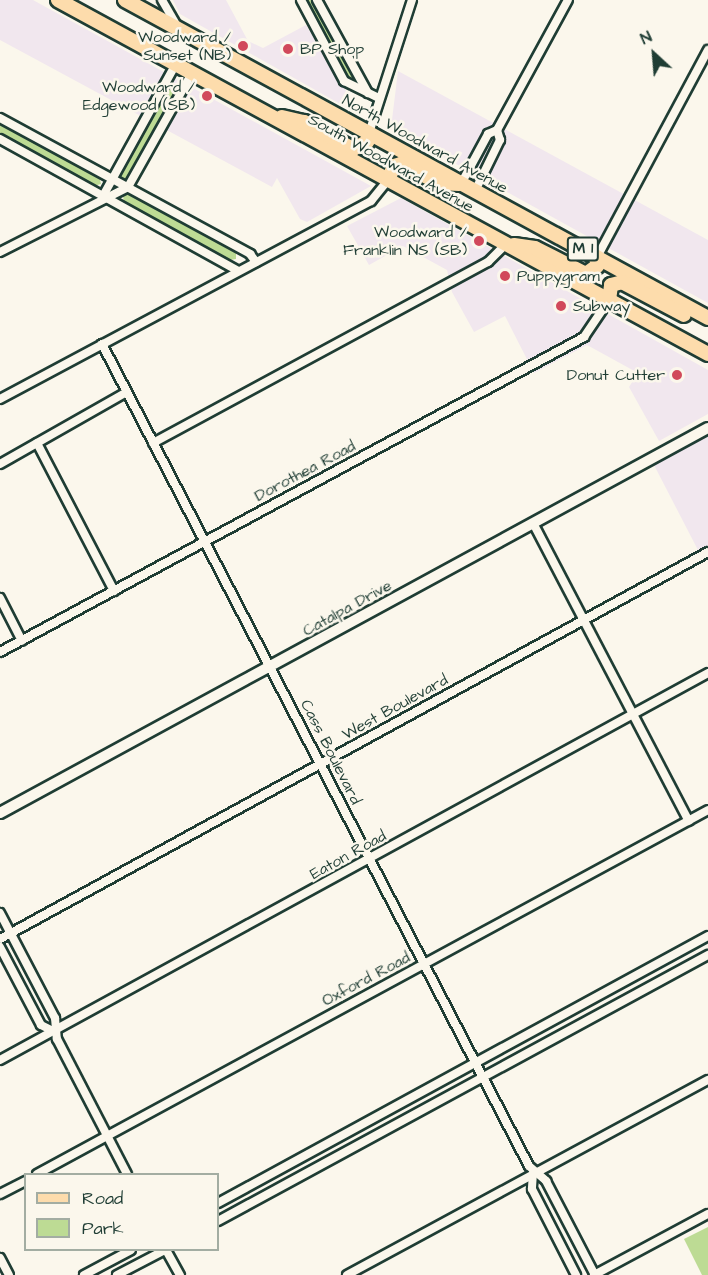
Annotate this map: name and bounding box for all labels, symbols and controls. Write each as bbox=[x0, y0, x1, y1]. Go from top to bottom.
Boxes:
north arrow bbox=[624, 24, 684, 84]
text: N bbox=[637, 26, 655, 50]
place label: Woodward / Sunset (NB) bbox=[138, 27, 231, 65]
marker: Woodward / Sunset (NB) bbox=[236, 39, 250, 53]
place label: BP Shop bbox=[300, 39, 364, 59]
marker: BP Shop bbox=[281, 42, 295, 56]
place label: Woodward / Edgewood (SB) bbox=[83, 77, 195, 115]
marker: Woodward / Edgewood (SB) bbox=[200, 89, 214, 103]
street label: North Woodward Avenue bbox=[339, 90, 511, 198]
street label: South Woodward Avenue bbox=[305, 110, 477, 216]
place label: Woodward / Franklin NS (SB) bbox=[343, 222, 467, 260]
marker: Woodward / Franklin NS (SB) bbox=[472, 234, 486, 248]
road number: M 1 bbox=[566, 237, 600, 261]
place label: Puppygram bbox=[517, 266, 600, 286]
marker: Puppygram bbox=[498, 269, 512, 283]
place label: Subway bbox=[573, 296, 630, 316]
marker: Subway bbox=[554, 299, 568, 313]
place label: Donut Cutter bbox=[567, 365, 665, 385]
marker: Donut Cutter bbox=[670, 368, 684, 382]
street label: Dorothea Road bbox=[251, 436, 359, 506]
street label: Catalpa Drive bbox=[299, 576, 395, 640]
street label: West Boulevard bbox=[339, 670, 451, 744]
street label: Cass Boulevard bbox=[296, 696, 366, 808]
street label: Eaton Road bbox=[307, 826, 389, 884]
street label: Oxford Road bbox=[319, 948, 413, 1010]
legend bbox=[24, 1173, 219, 1251]
text: Road bbox=[82, 1186, 123, 1211]
text: Park bbox=[82, 1216, 124, 1241]

